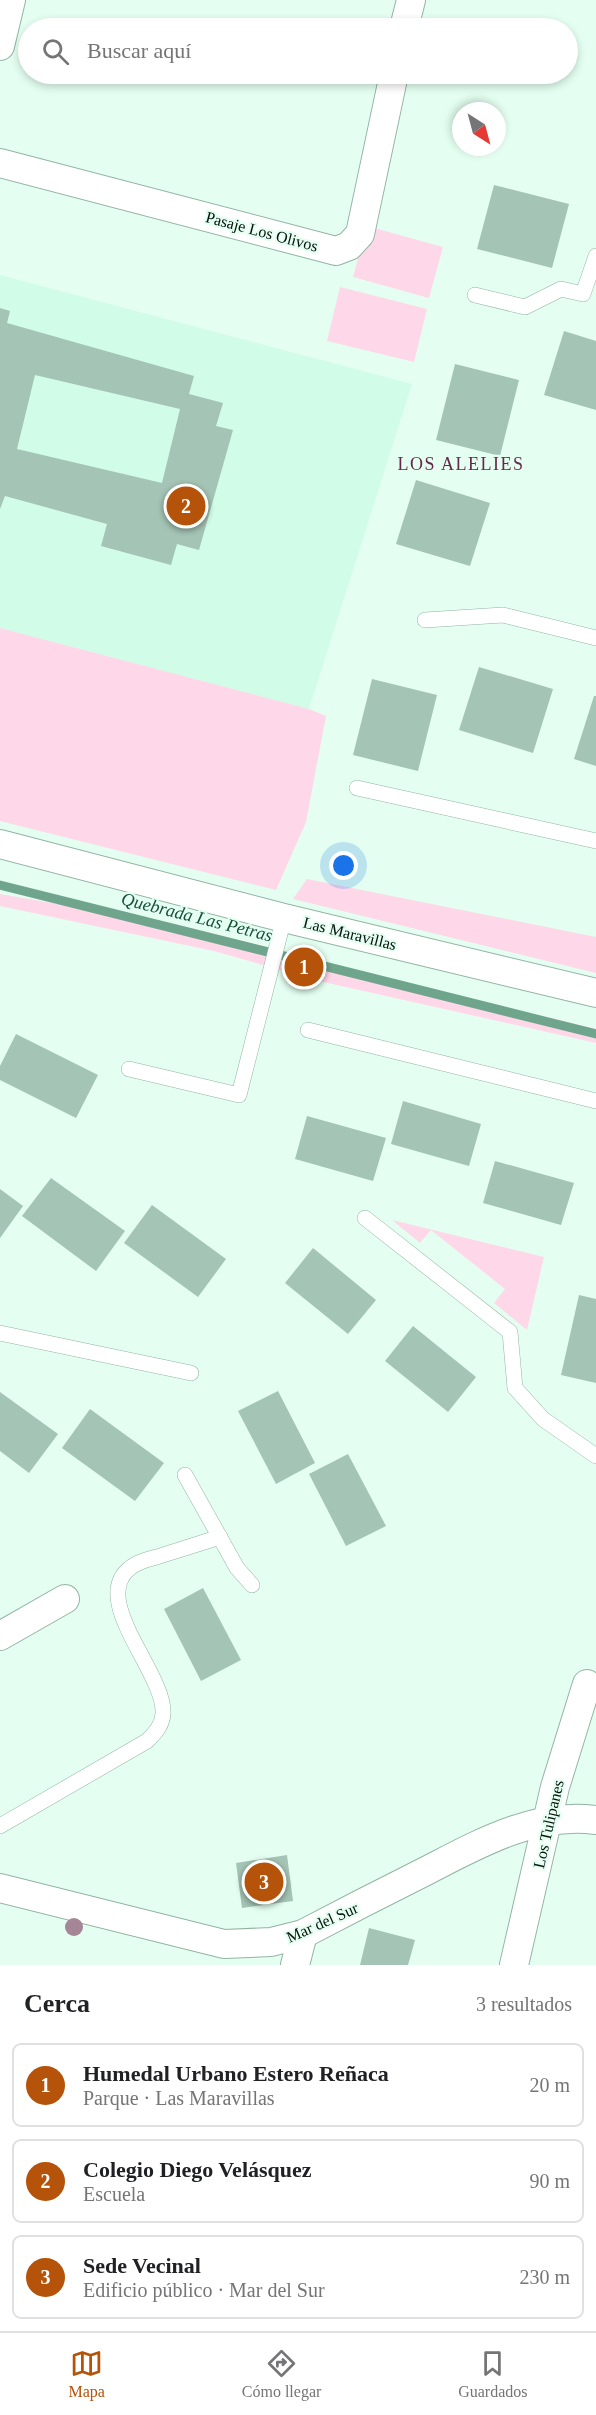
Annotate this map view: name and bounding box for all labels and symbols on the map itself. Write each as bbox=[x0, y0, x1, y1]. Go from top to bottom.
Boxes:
north arrow bbox=[452, 102, 506, 156]
street label: Pasaje Los Olivos bbox=[204, 208, 320, 256]
district label: LOS ALELIES bbox=[398, 454, 525, 474]
pin: 2 bbox=[166, 484, 206, 528]
your location bbox=[329, 851, 358, 880]
water label: Quebrada Las Petras bbox=[119, 889, 275, 945]
street label: Las Maravillas bbox=[301, 914, 398, 953]
pin: 1 bbox=[284, 944, 324, 990]
street label: Los Tulipanes bbox=[530, 1778, 568, 1870]
pin: 3 bbox=[244, 1860, 284, 1904]
street label: Mar del Sur bbox=[284, 1899, 361, 1946]

